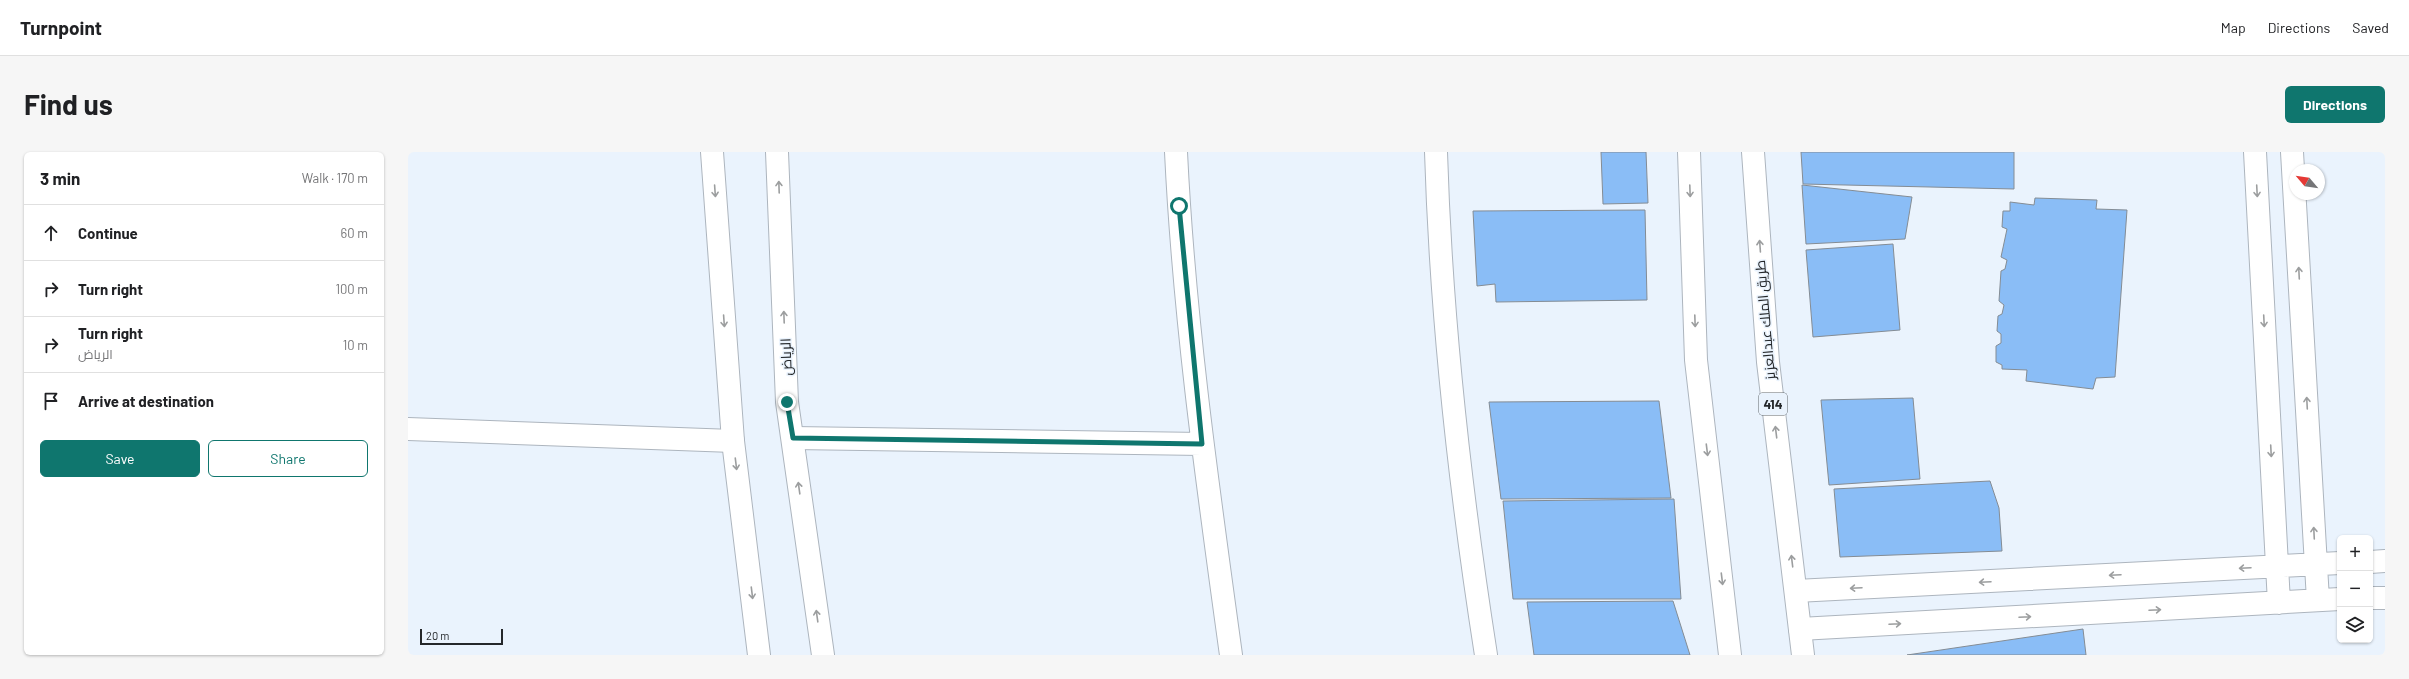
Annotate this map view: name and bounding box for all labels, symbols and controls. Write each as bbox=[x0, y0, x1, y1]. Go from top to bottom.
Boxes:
text: Turnpoint bbox=[20, 16, 102, 39]
text: Map bbox=[2221, 19, 2246, 36]
text: Directions bbox=[2268, 19, 2330, 36]
text: Saved bbox=[2352, 19, 2389, 36]
button: Directions bbox=[2285, 86, 2385, 123]
text: Find us bbox=[24, 87, 113, 121]
north arrow bbox=[2289, 164, 2325, 200]
text: 3 min bbox=[40, 168, 80, 188]
text: Walk · 170 m bbox=[302, 170, 368, 186]
one-way arrow bbox=[775, 181, 783, 194]
one-way arrow bbox=[711, 184, 718, 197]
one-way arrow bbox=[1687, 184, 1694, 197]
one-way arrow bbox=[2253, 184, 2260, 197]
route start bbox=[1170, 197, 1188, 215]
icon: ahead bbox=[40, 222, 62, 244]
text: Continue bbox=[78, 224, 138, 242]
text: 60 m bbox=[341, 225, 368, 241]
one-way arrow bbox=[1756, 240, 1763, 253]
street label: طريق الملك عبدالعزيز bbox=[1751, 259, 1779, 382]
one-way arrow bbox=[2295, 267, 2303, 280]
icon: right bbox=[40, 278, 62, 300]
text: Turn right bbox=[78, 280, 143, 298]
text: 100 m bbox=[335, 281, 368, 297]
one-way arrow bbox=[780, 311, 788, 324]
one-way arrow bbox=[721, 314, 728, 327]
one-way arrow bbox=[1691, 314, 1699, 327]
one-way arrow bbox=[2260, 314, 2267, 327]
text: Turn right bbox=[78, 324, 143, 342]
icon: right bbox=[40, 334, 62, 356]
text: 10 m bbox=[343, 337, 368, 353]
street label: الرياض bbox=[776, 338, 795, 376]
text: الرياض bbox=[78, 346, 113, 362]
icon: arrive bbox=[40, 390, 62, 412]
text: Arrive at destination bbox=[78, 392, 214, 410]
route end bbox=[778, 393, 796, 411]
road number: 414 bbox=[1759, 393, 1787, 415]
one-way arrow bbox=[2303, 397, 2310, 410]
one-way arrow bbox=[1772, 426, 1780, 439]
button: Save bbox=[40, 440, 200, 477]
button: Share bbox=[208, 440, 368, 477]
one-way arrow bbox=[1703, 443, 1710, 456]
one-way arrow bbox=[2267, 444, 2274, 457]
one-way arrow bbox=[732, 457, 740, 470]
one-way arrow bbox=[796, 482, 803, 495]
one-way arrow bbox=[2311, 527, 2318, 540]
map controls bbox=[2337, 535, 2373, 643]
button: + bbox=[2337, 535, 2373, 571]
one-way arrow bbox=[1788, 555, 1796, 568]
one-way arrow bbox=[2239, 565, 2252, 572]
one-way arrow bbox=[2109, 571, 2122, 579]
button: − bbox=[2337, 571, 2373, 607]
one-way arrow bbox=[1718, 572, 1725, 585]
one-way arrow bbox=[1979, 578, 1992, 585]
one-way arrow bbox=[1850, 585, 1863, 592]
one-way arrow bbox=[748, 586, 756, 599]
one-way arrow bbox=[2148, 606, 2161, 614]
button: layers bbox=[2337, 607, 2373, 643]
one-way arrow bbox=[814, 610, 821, 623]
one-way arrow bbox=[2018, 613, 2031, 621]
one-way arrow bbox=[1888, 621, 1901, 628]
scale bar bbox=[420, 627, 503, 646]
text: 20 m bbox=[426, 629, 449, 642]

